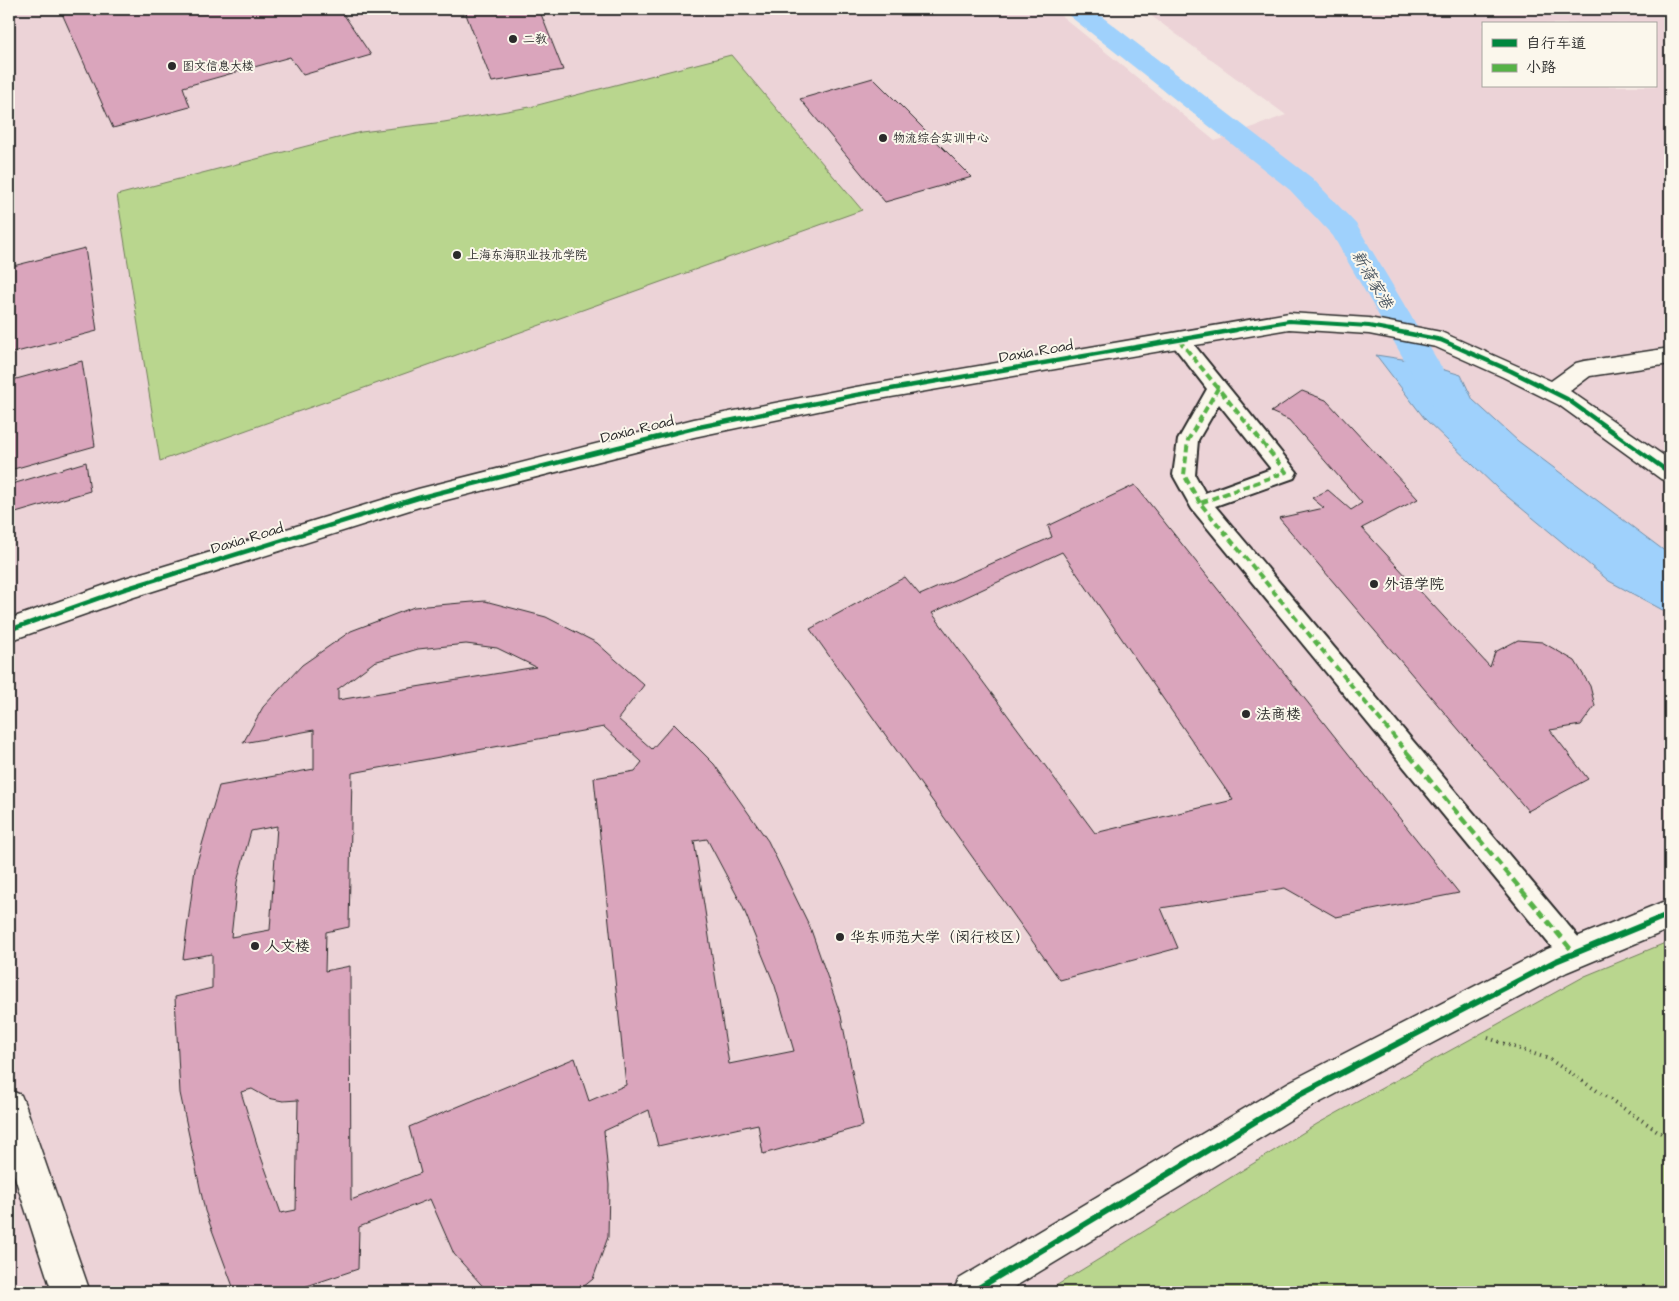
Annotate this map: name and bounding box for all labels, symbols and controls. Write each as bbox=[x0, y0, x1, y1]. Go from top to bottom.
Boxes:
legend bbox=[1482, 22, 1656, 88]
place label: 二教 bbox=[523, 31, 547, 48]
marker: 二教 bbox=[507, 33, 519, 45]
text: 自行车道 bbox=[1526, 33, 1586, 54]
text: 小路 bbox=[1526, 57, 1556, 78]
place label: 图文信息大楼 bbox=[182, 58, 254, 75]
marker: 图文信息大楼 bbox=[166, 60, 178, 72]
place label: 物流综合实训中心 bbox=[893, 130, 989, 147]
marker: 物流综合实训中心 bbox=[877, 132, 889, 144]
water label: 新蒋家港 bbox=[1347, 246, 1399, 314]
place label: 上海东海职业技术学院 bbox=[467, 247, 587, 264]
marker: 上海东海职业技术学院 bbox=[451, 249, 463, 261]
street label: Daxia Road bbox=[997, 335, 1075, 368]
street label: Daxia Road bbox=[598, 410, 676, 449]
street label: Daxia Road bbox=[208, 517, 286, 559]
place label: 外语学院 bbox=[1384, 574, 1444, 595]
marker: 外语学院 bbox=[1368, 578, 1380, 590]
place label: 法商楼 bbox=[1256, 704, 1301, 725]
marker: 法商楼 bbox=[1240, 708, 1252, 720]
place label: 华东师范大学（闵行校区） bbox=[850, 927, 1030, 948]
marker: 华东师范大学（闵行校区） bbox=[834, 931, 846, 943]
place label: 人文楼 bbox=[265, 936, 310, 957]
marker: 人文楼 bbox=[249, 940, 261, 952]

